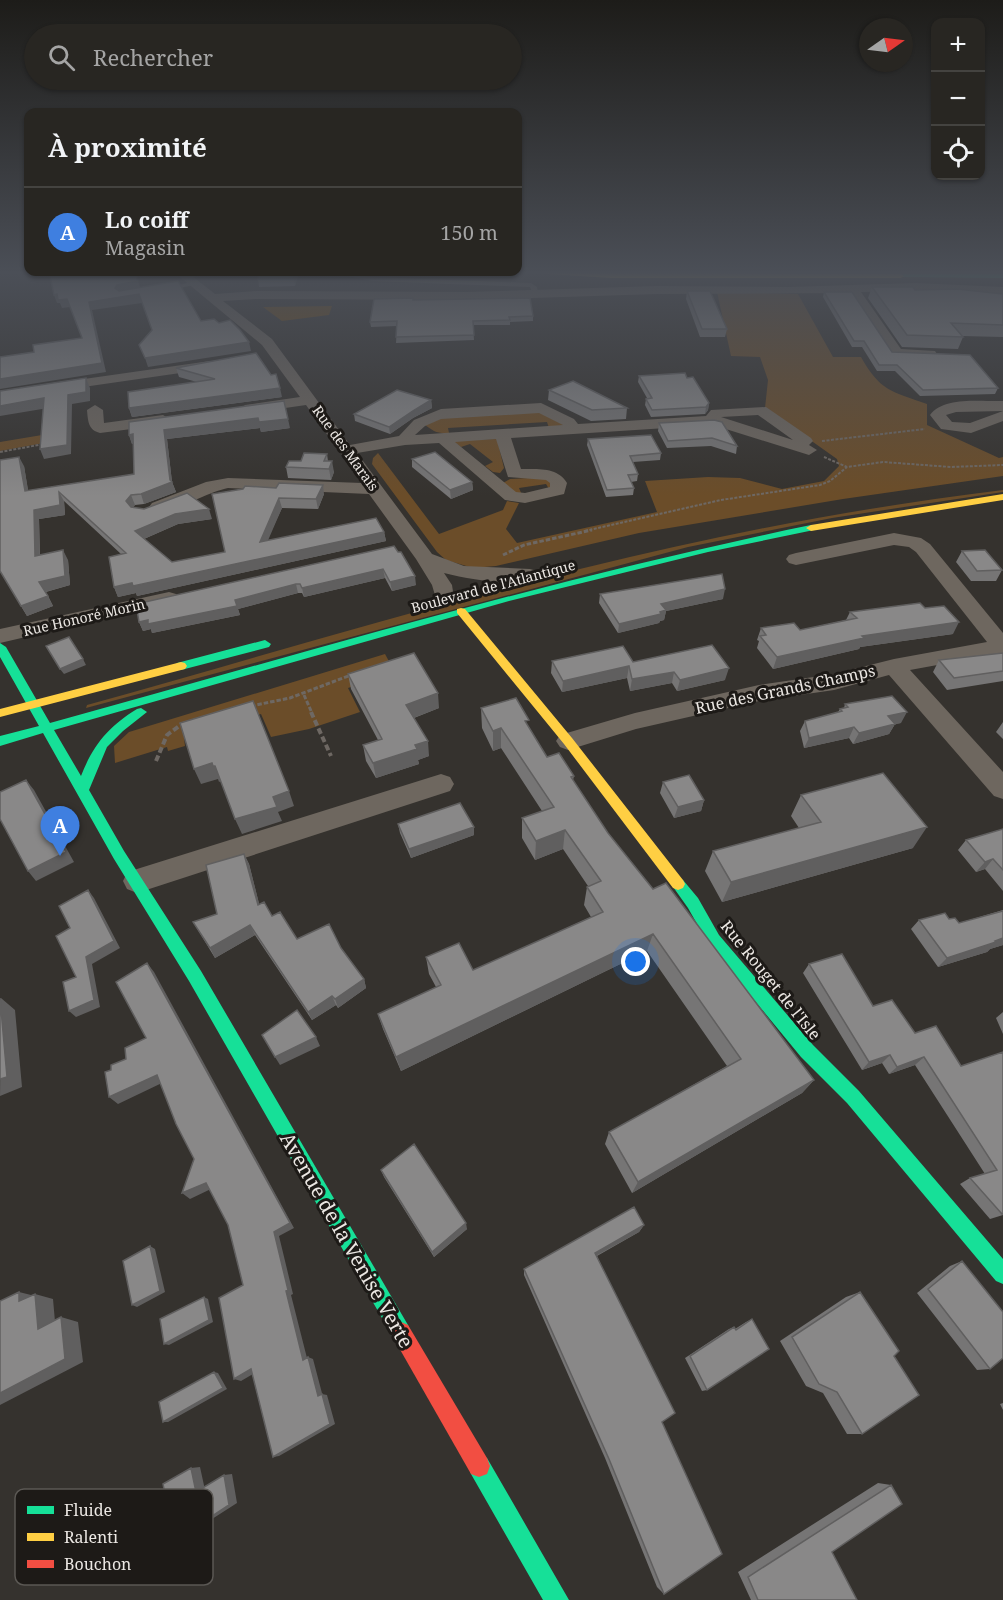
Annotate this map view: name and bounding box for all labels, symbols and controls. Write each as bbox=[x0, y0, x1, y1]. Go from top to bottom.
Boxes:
north arrow bbox=[859, 18, 913, 72]
map controls bbox=[931, 18, 985, 180]
button: + bbox=[931, 18, 985, 72]
search box bbox=[24, 24, 522, 90]
icon: search bbox=[45, 41, 78, 74]
text: Rechercher bbox=[93, 42, 213, 72]
button: − bbox=[931, 72, 985, 126]
button: locate bbox=[931, 126, 985, 180]
text: À proximité bbox=[48, 129, 207, 165]
text: Lo coiff bbox=[105, 204, 188, 234]
text: A bbox=[60, 219, 75, 246]
text: 150 m bbox=[440, 219, 498, 246]
text: Magasin bbox=[105, 234, 185, 261]
street label: Rue des Marais bbox=[309, 401, 383, 495]
street label: Boulevard de l'Atlantique bbox=[409, 555, 577, 617]
street label: Rue Honoré Morin bbox=[21, 594, 147, 640]
street label: Rue des Grands Champs bbox=[693, 659, 877, 719]
pin: A bbox=[40, 806, 80, 856]
street label: Rue Rouget de l'Isle bbox=[716, 916, 826, 1044]
your location bbox=[621, 947, 650, 976]
street label: Avenue de la Venise Verte bbox=[274, 1127, 420, 1353]
legend bbox=[15, 1489, 213, 1585]
text: Fluide bbox=[64, 1499, 112, 1521]
text: Ralenti bbox=[64, 1526, 118, 1548]
text: Bouchon bbox=[64, 1553, 131, 1575]

